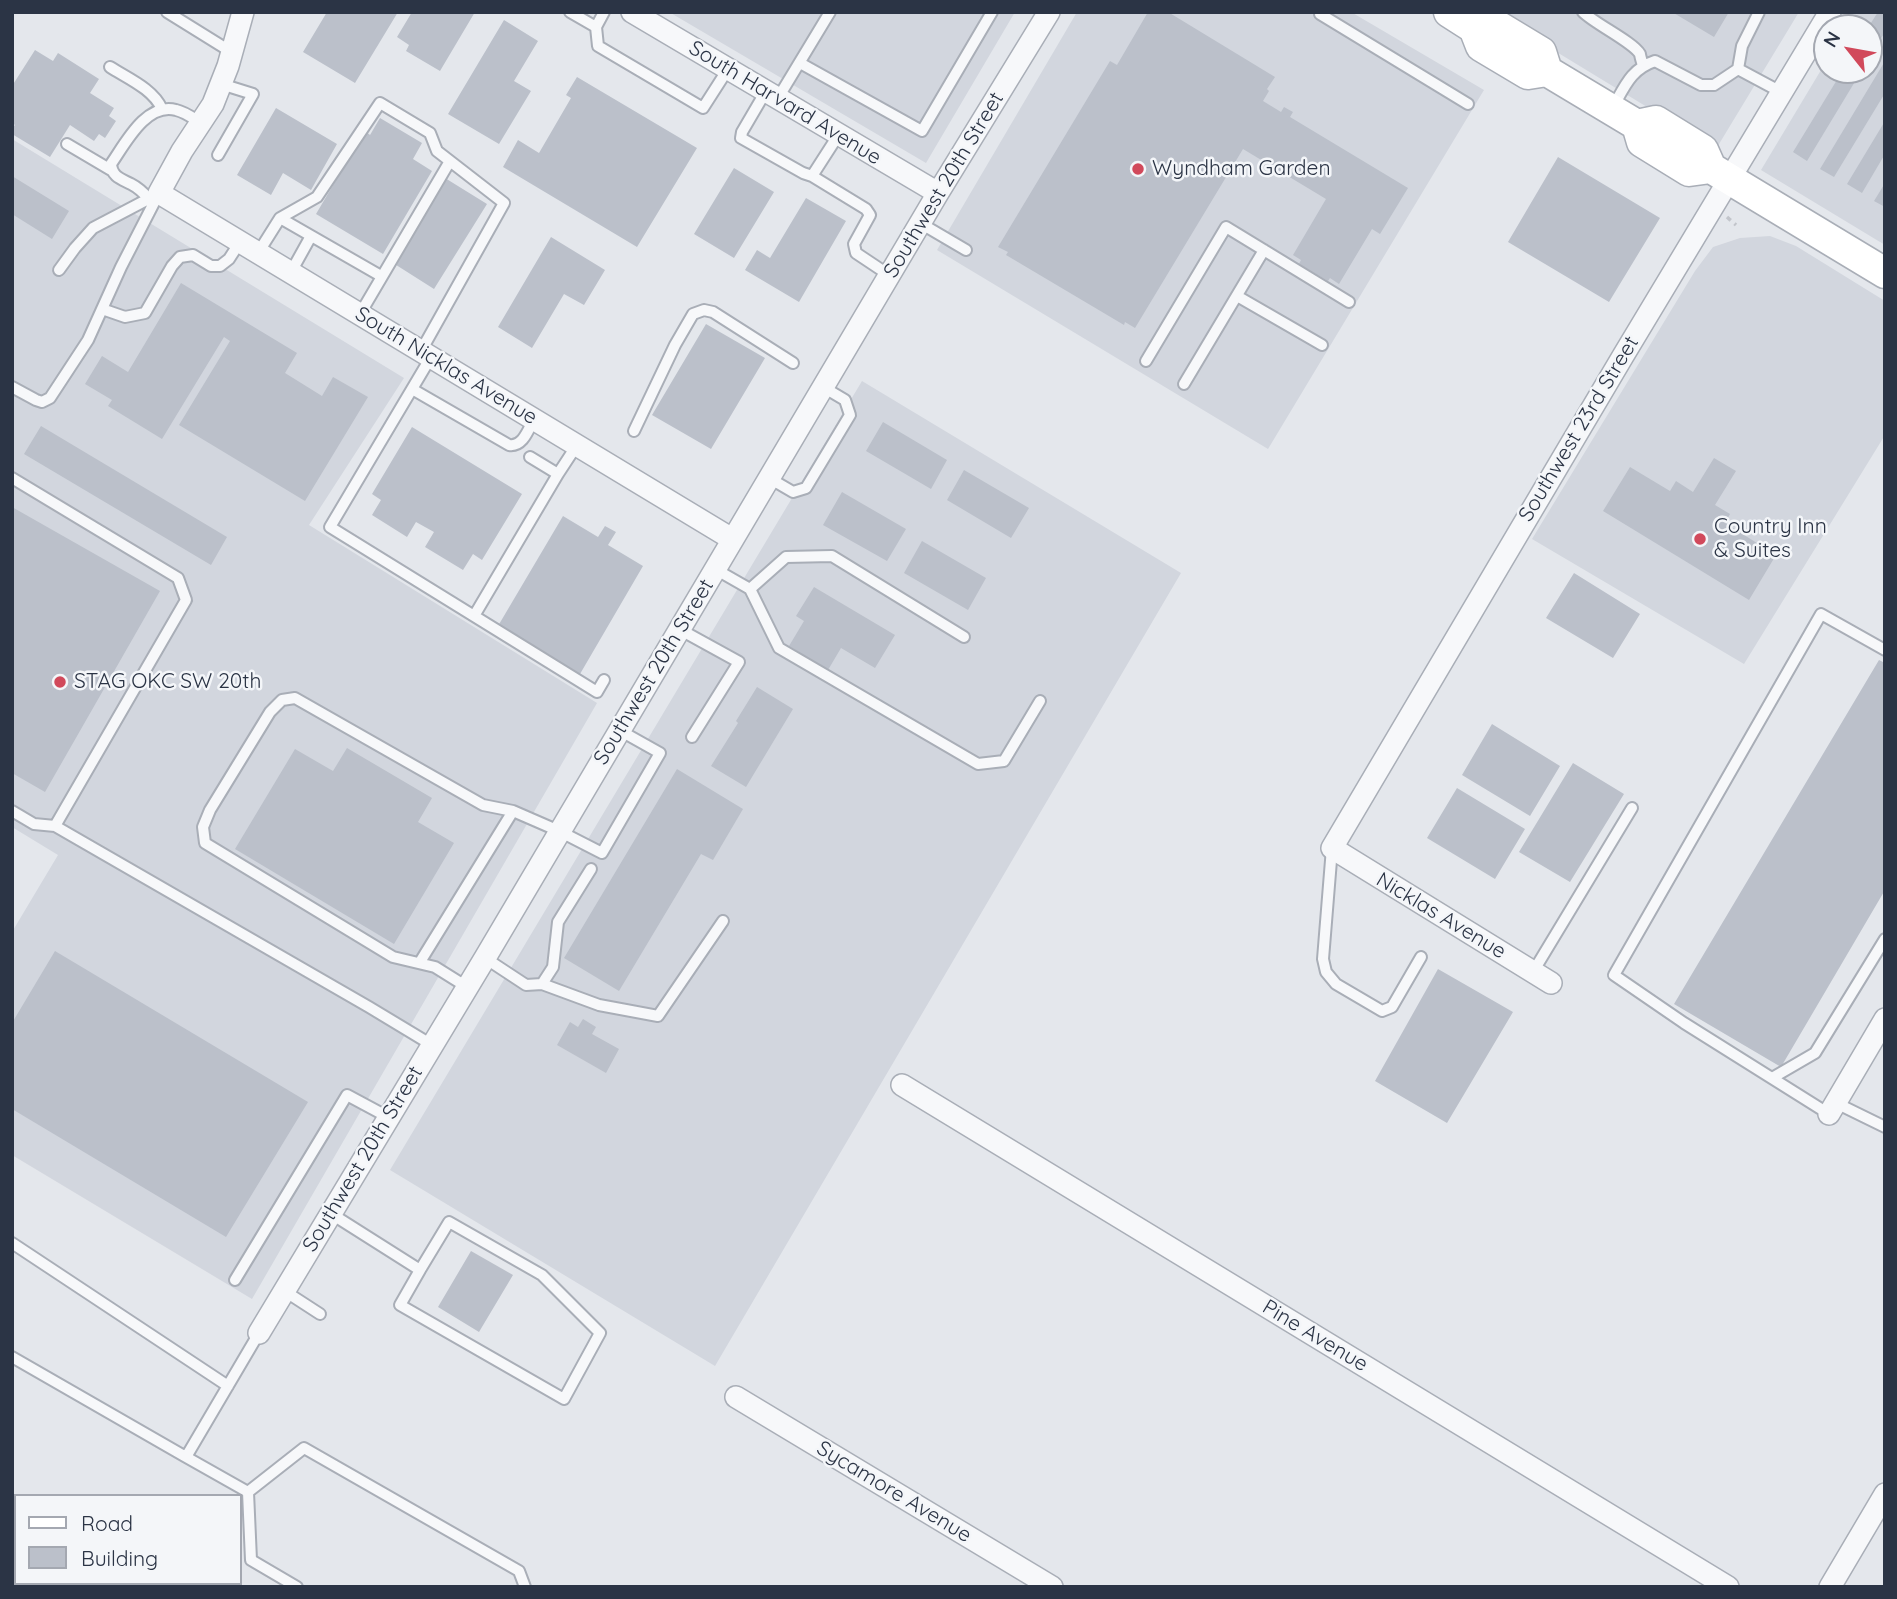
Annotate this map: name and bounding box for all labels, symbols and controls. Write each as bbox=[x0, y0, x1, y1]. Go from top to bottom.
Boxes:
north arrow bbox=[1813, 14, 1883, 84]
text: N bbox=[1818, 27, 1846, 51]
street label: South Harvard Avenue bbox=[684, 36, 886, 170]
street label: Southwest 20th Street bbox=[879, 88, 1009, 282]
place label: Wyndham Garden bbox=[1152, 156, 1331, 182]
marker: Wyndham Garden bbox=[1130, 161, 1146, 177]
street label: South Nicklas Avenue bbox=[350, 302, 542, 430]
street label: Southwest 23rd Street bbox=[1514, 332, 1644, 526]
place label: Country Inn & Suites bbox=[1714, 514, 1827, 564]
marker: Country Inn & Suites bbox=[1692, 531, 1708, 547]
street label: Southwest 20th Street bbox=[589, 575, 719, 769]
place label: STAG OKC SW 20th bbox=[74, 669, 261, 695]
marker: STAG OKC SW 20th bbox=[52, 674, 68, 690]
street label: Nicklas Avenue bbox=[1372, 867, 1510, 965]
street label: Southwest 20th Street bbox=[298, 1062, 428, 1256]
street label: Pine Avenue bbox=[1258, 1295, 1372, 1377]
street label: Sycamore Avenue bbox=[812, 1436, 976, 1548]
legend bbox=[14, 1494, 242, 1585]
text: Road bbox=[81, 1510, 133, 1536]
text: Building bbox=[81, 1545, 158, 1571]

